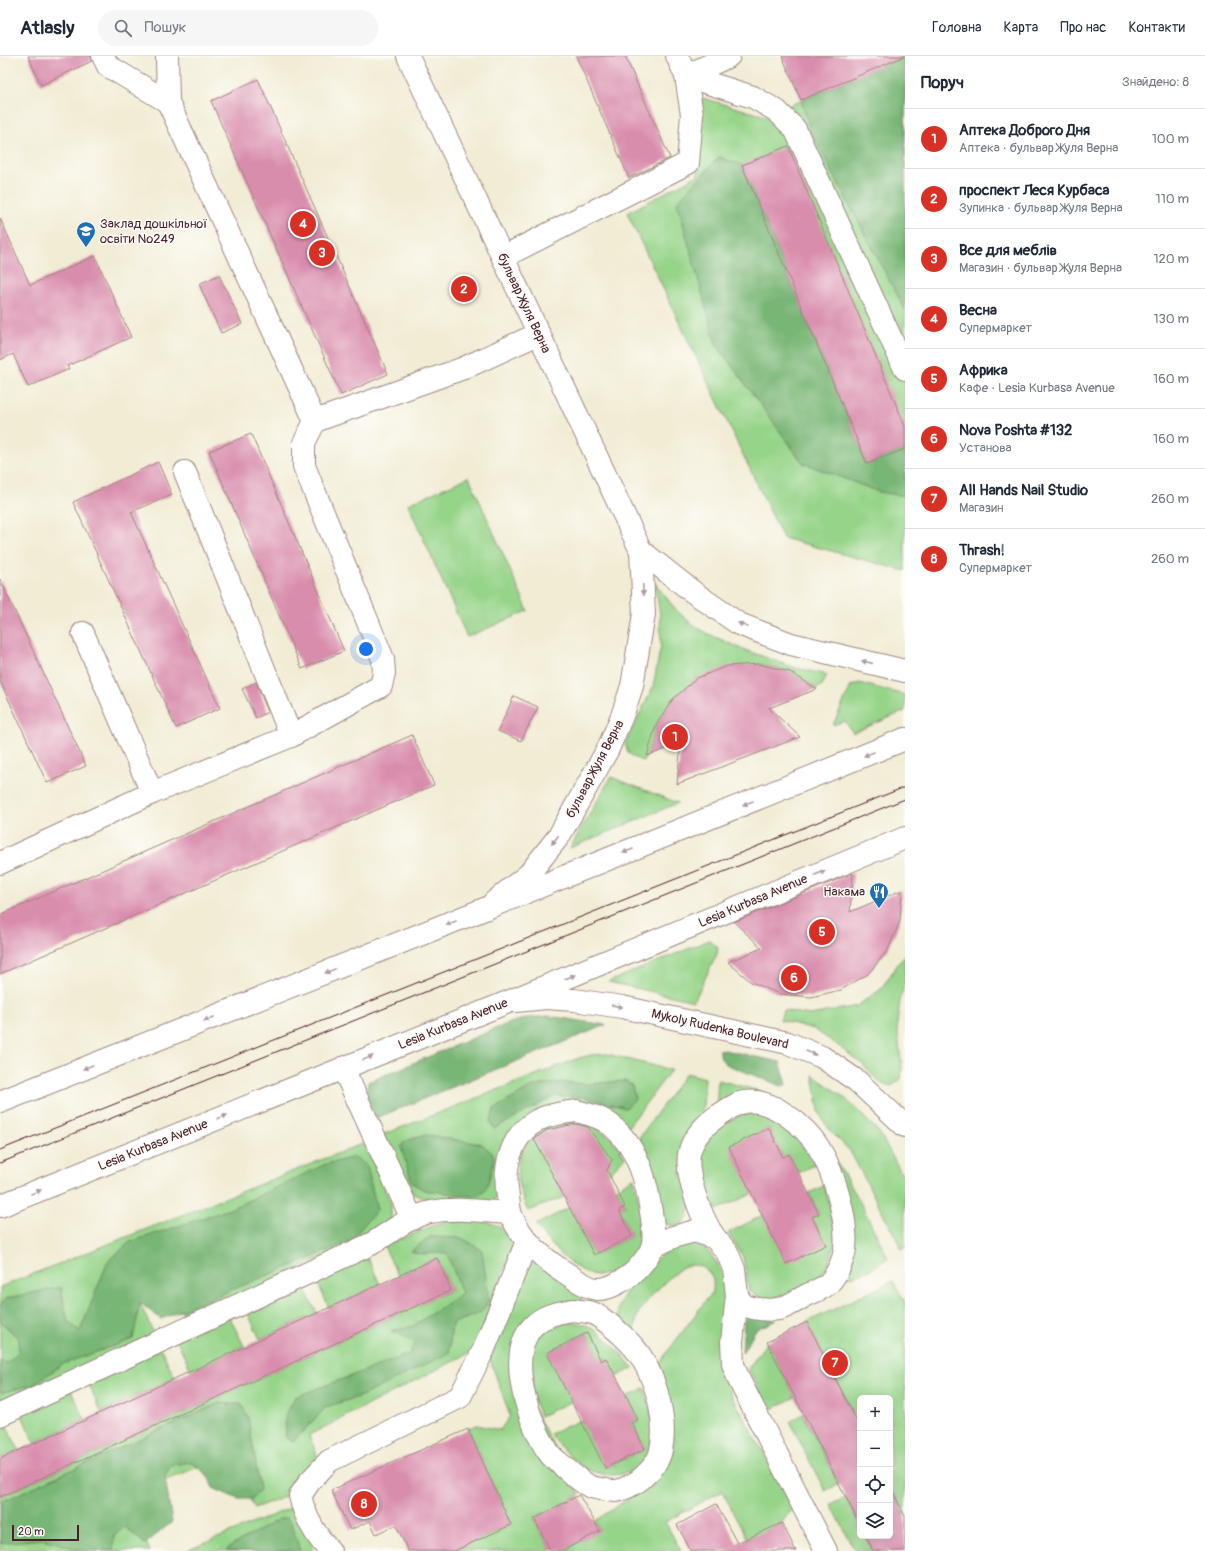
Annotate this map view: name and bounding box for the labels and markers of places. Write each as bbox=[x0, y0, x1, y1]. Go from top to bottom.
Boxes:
pin: 4 bbox=[290, 209, 316, 239]
place label: Заклад дошкільної освіти №249 bbox=[100, 216, 208, 247]
school or university icon: Заклад дошкільної освіти №249 bbox=[75, 220, 97, 248]
pin: 3 bbox=[309, 238, 335, 268]
pin: 2 bbox=[451, 274, 477, 304]
pin: 1 bbox=[662, 722, 688, 752]
restaurant icon: Накама bbox=[868, 881, 890, 909]
place label: Накама bbox=[823, 884, 865, 900]
pin: 5 bbox=[809, 917, 835, 947]
pin: 6 bbox=[781, 963, 807, 993]
pin: 7 bbox=[822, 1348, 848, 1378]
pin: 8 bbox=[351, 1489, 377, 1519]

